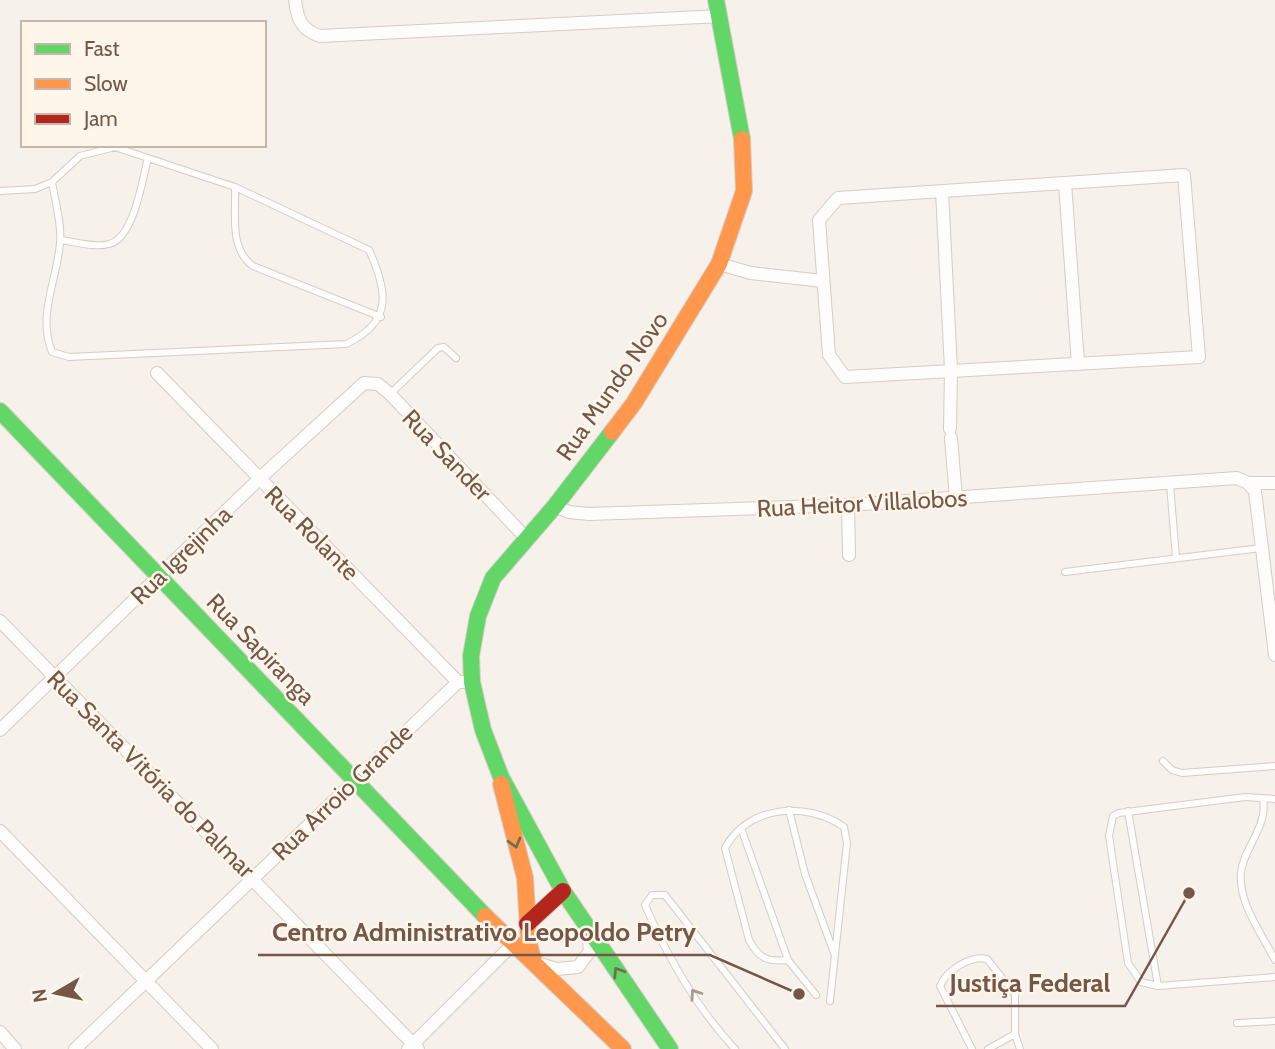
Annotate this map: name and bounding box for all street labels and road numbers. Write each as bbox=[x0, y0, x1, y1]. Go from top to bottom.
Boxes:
street label: Rua Mundo Novo bbox=[550, 306, 674, 466]
street label: Rua Sander bbox=[396, 403, 498, 507]
street label: Rua Rolante bbox=[259, 480, 365, 586]
street label: Rua Heitor Villalobos bbox=[756, 483, 968, 523]
street label: Rua Igrejinha bbox=[125, 499, 238, 610]
street label: Rua Sapiranga bbox=[201, 587, 322, 711]
street label: Rua Santa Vitória do Palmar bbox=[41, 664, 261, 884]
street label: Rua Arroio Grande bbox=[266, 718, 418, 866]

